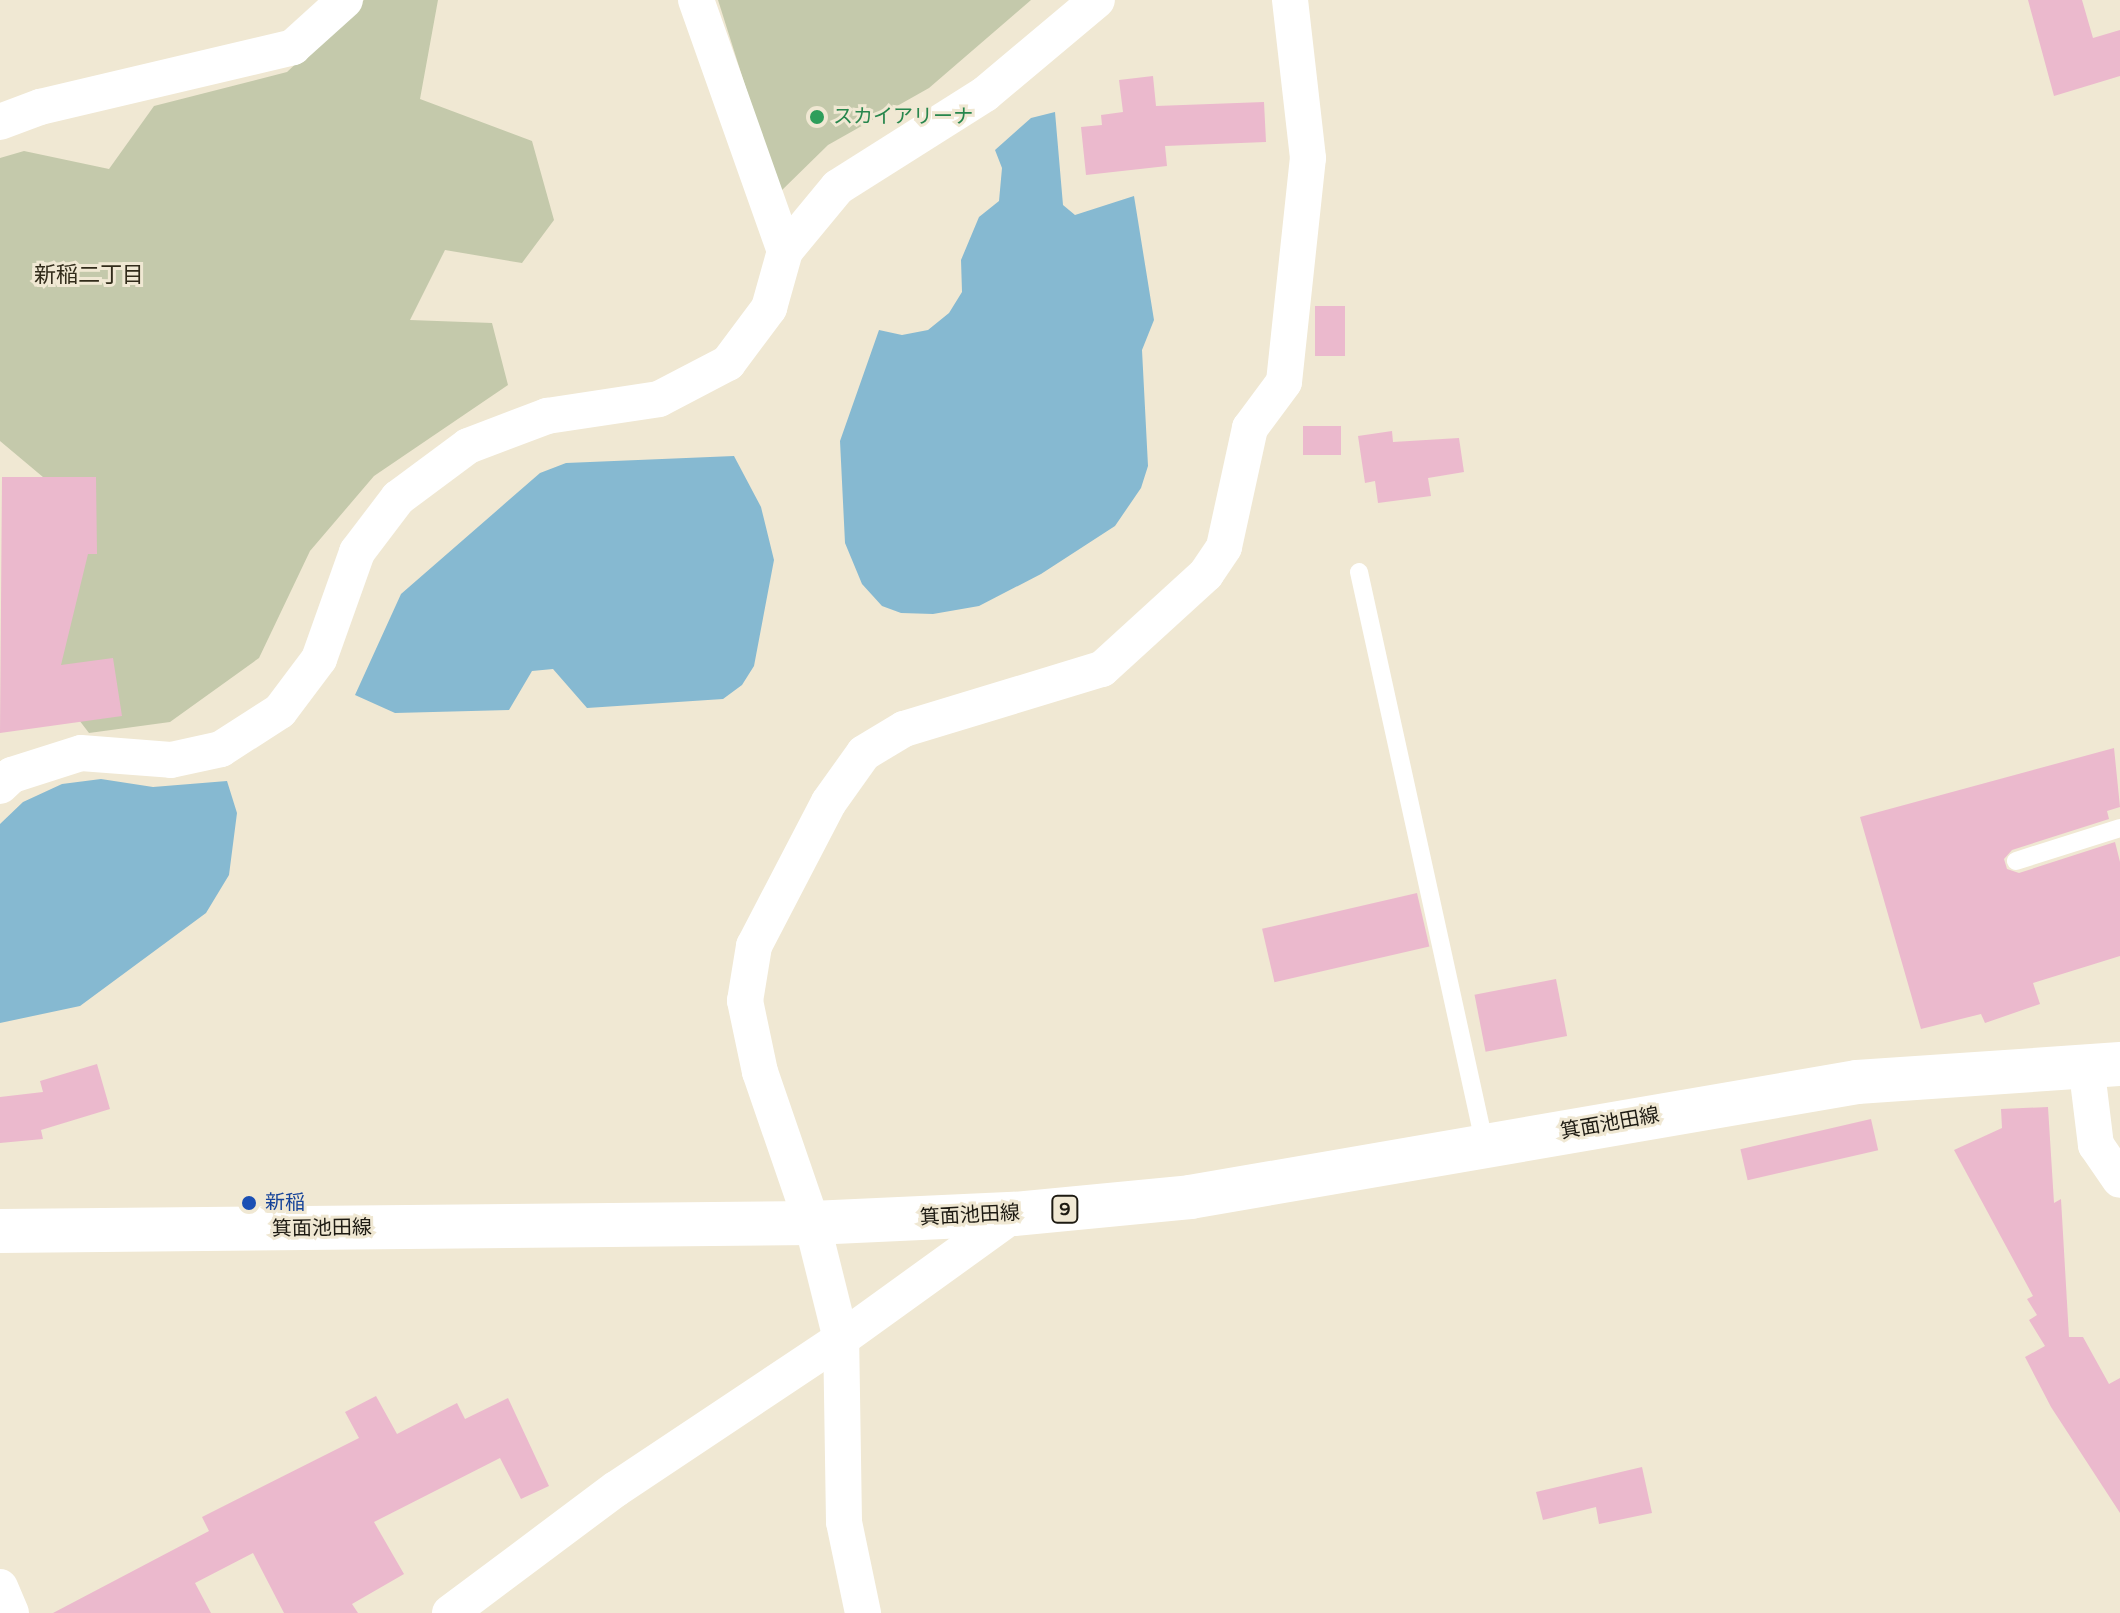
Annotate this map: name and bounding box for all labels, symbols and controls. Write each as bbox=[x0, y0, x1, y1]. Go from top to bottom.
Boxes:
place label: スカイアリーナ bbox=[833, 105, 973, 129]
marker: スカイアリーナ bbox=[808, 108, 826, 126]
district label: 新稲二丁目 bbox=[34, 263, 144, 289]
street label: 箕面池田線 bbox=[1559, 1103, 1661, 1145]
place label: 新稲 bbox=[265, 1191, 305, 1215]
marker: 新稲 bbox=[240, 1194, 258, 1212]
road number: 9 bbox=[1051, 1195, 1079, 1223]
street label: 箕面池田線 bbox=[919, 1201, 1021, 1231]
street label: 箕面池田線 bbox=[272, 1216, 372, 1242]

